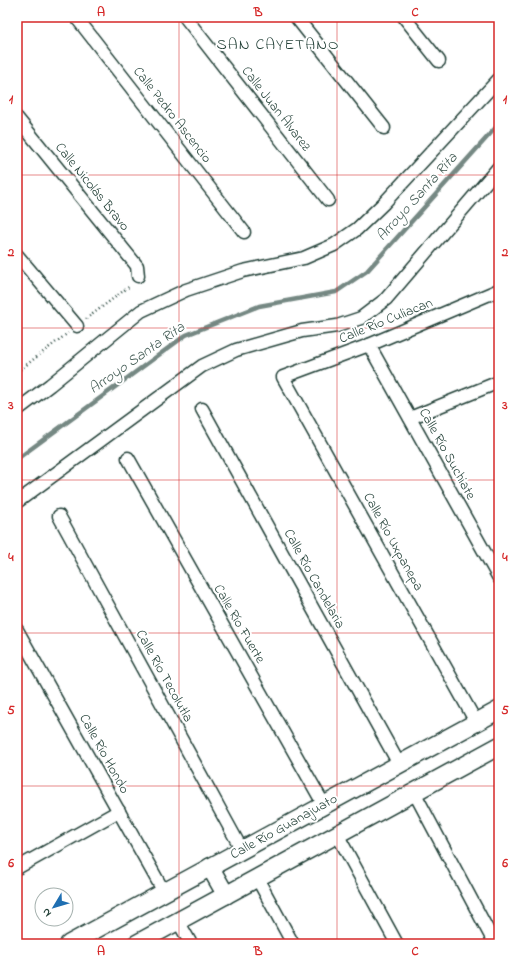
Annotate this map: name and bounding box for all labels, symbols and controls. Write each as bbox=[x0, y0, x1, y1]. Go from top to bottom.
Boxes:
text: A bbox=[97, 3, 105, 22]
text: B bbox=[253, 3, 263, 22]
text: C bbox=[411, 3, 419, 22]
district label: SAN CAYETANO bbox=[217, 33, 339, 57]
street label: Calle Juan Álvarez bbox=[236, 61, 317, 156]
street label: Calle Pedro Ascencio bbox=[128, 62, 216, 168]
text: 1 bbox=[9, 90, 14, 109]
text: 1 bbox=[503, 90, 508, 109]
street label: Calle Nicolás Bravo bbox=[50, 138, 134, 236]
water label: Arroyo Santa Rita bbox=[371, 147, 464, 247]
text: 2 bbox=[7, 243, 15, 262]
text: 2 bbox=[501, 243, 509, 262]
street label: Calle Río Culiacan bbox=[336, 293, 436, 349]
water label: Arroyo Santa Rita bbox=[84, 316, 191, 400]
text: 3 bbox=[7, 396, 14, 415]
text: 3 bbox=[501, 396, 508, 415]
street label: Calle Río Suchiate bbox=[413, 404, 481, 504]
street label: Calle Río Uxpanepa bbox=[357, 489, 429, 595]
street label: Calle Río Candelaria bbox=[278, 525, 350, 633]
text: 4 bbox=[7, 548, 14, 567]
text: 4 bbox=[501, 548, 508, 567]
street label: Calle Río Fuerte bbox=[208, 580, 271, 668]
street label: Calle Río Tecolutla bbox=[130, 626, 198, 726]
text: 5 bbox=[7, 701, 15, 720]
text: 5 bbox=[501, 701, 509, 720]
street label: Calle Río Hondo bbox=[73, 710, 135, 798]
street label: Calle Río Guanajuato bbox=[227, 789, 341, 865]
text: 6 bbox=[7, 854, 14, 873]
text: 6 bbox=[501, 854, 508, 873]
north arrow bbox=[34, 887, 74, 927]
text: N bbox=[38, 905, 56, 920]
text: A bbox=[97, 942, 105, 961]
text: B bbox=[253, 942, 263, 961]
text: C bbox=[411, 942, 419, 961]

